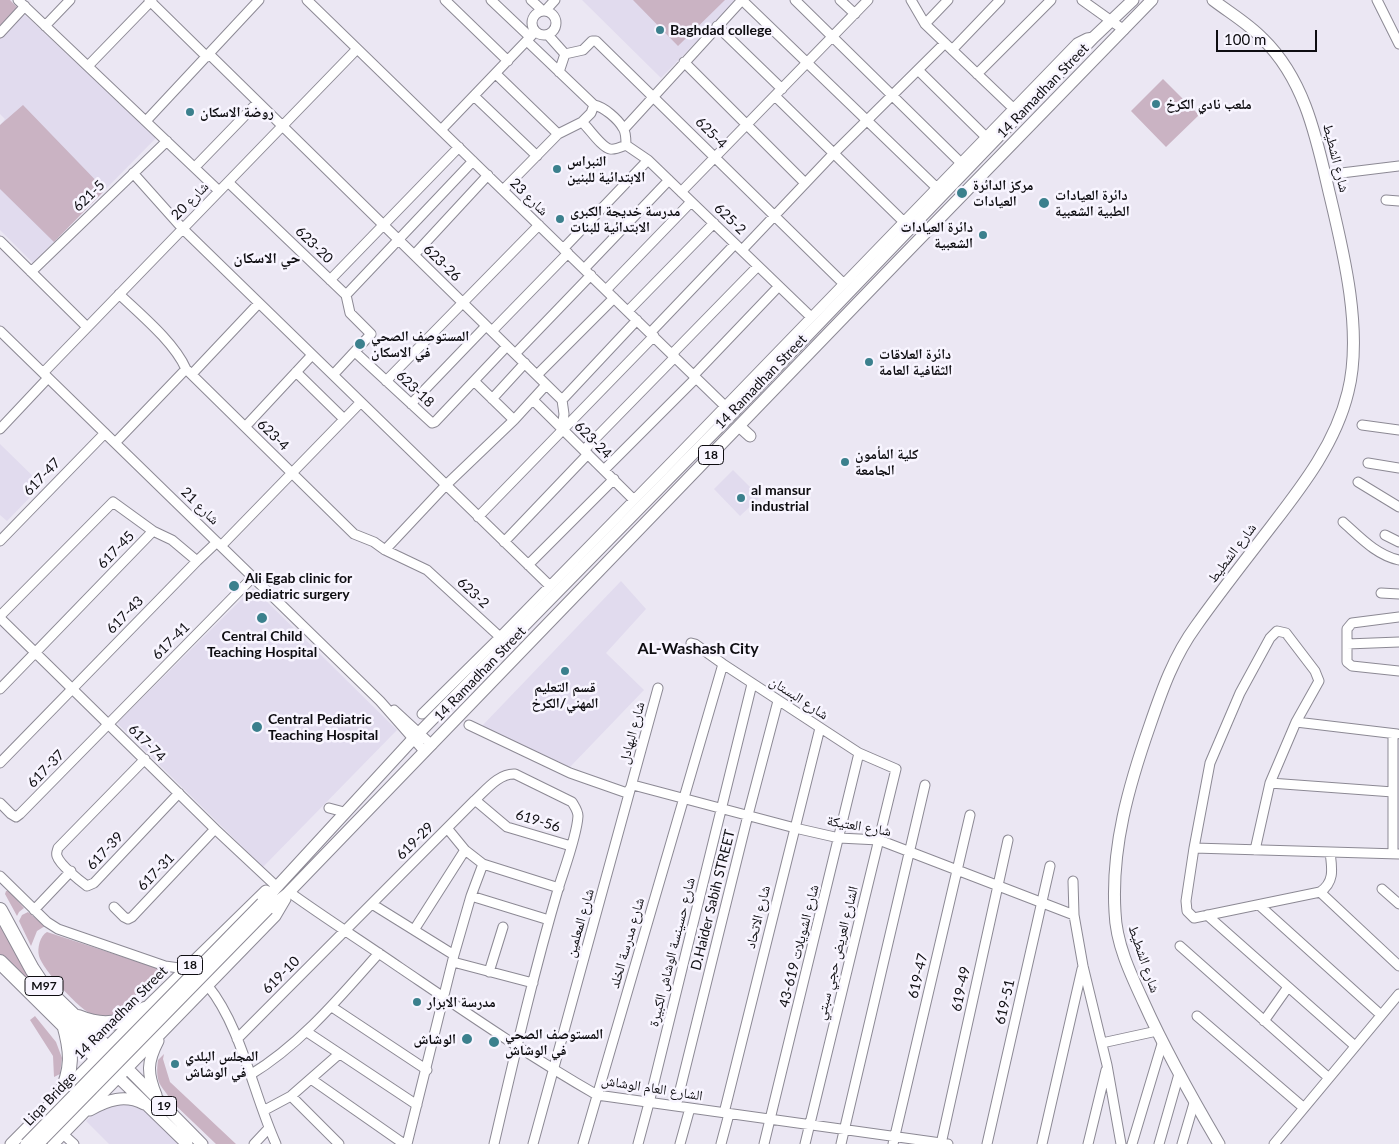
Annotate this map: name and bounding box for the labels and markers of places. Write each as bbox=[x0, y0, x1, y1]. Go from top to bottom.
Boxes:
place label: Baghdad college bbox=[670, 22, 772, 38]
marker: Baghdad college bbox=[654, 24, 666, 36]
place label: ملعب نادي الكرخ bbox=[1166, 96, 1252, 112]
marker: ملعب نادي الكرخ bbox=[1150, 98, 1162, 110]
place label: روضة الاسكان bbox=[200, 104, 274, 120]
marker: روضة الاسكان bbox=[184, 106, 196, 118]
place label: النبراس الابتدائية للبنين bbox=[567, 153, 645, 186]
marker: النبراس الابتدائية للبنين bbox=[551, 163, 563, 175]
place label: مركز الدائرة العيادات bbox=[973, 177, 1033, 210]
marker: مركز الدائرة العيادات bbox=[955, 186, 969, 200]
place label: دائرة العيادات الطبية الشعبية bbox=[1055, 187, 1130, 220]
marker: دائرة العيادات الطبية الشعبية bbox=[1037, 196, 1051, 210]
place label: مدرسة خديجة الكبرى الابتدائية للبنات bbox=[570, 203, 680, 236]
marker: مدرسة خديجة الكبرى الابتدائية للبنات bbox=[554, 213, 566, 225]
place label: دائرة العيادات الشعبية bbox=[900, 219, 973, 252]
marker: دائرة العيادات الشعبية bbox=[977, 229, 989, 241]
place label: المستوصف الصحي في الاسكان bbox=[371, 328, 469, 361]
marker: المستوصف الصحي في الاسكان bbox=[353, 337, 367, 351]
place label: دائرة العلاقات الثقافية العامة bbox=[879, 346, 952, 378]
marker: دائرة العلاقات الثقافية العامة bbox=[863, 356, 875, 368]
place label: كلية المأمون الجامعة bbox=[855, 446, 918, 478]
marker: كلية المأمون الجامعة bbox=[839, 456, 851, 468]
place label: al mansur industrial bbox=[751, 482, 811, 514]
marker: al mansur industrial bbox=[735, 492, 747, 504]
place label: Ali Egab clinic for pediatric surgery bbox=[245, 570, 352, 602]
marker: Ali Egab clinic for pediatric surgery bbox=[227, 579, 241, 593]
marker: Central Child Teaching Hospital bbox=[255, 611, 269, 625]
place label: Central Child Teaching Hospital bbox=[207, 628, 317, 660]
marker: قسم التعليم المهني/الكرخ bbox=[559, 665, 571, 677]
place label: قسم التعليم المهني/الكرخ bbox=[532, 679, 598, 712]
place label: Central Pediatric Teaching Hospital bbox=[268, 711, 378, 744]
marker: Central Pediatric Teaching Hospital bbox=[250, 720, 264, 734]
place label: مدرسة الابرار bbox=[427, 994, 496, 1010]
marker: مدرسة الابرار bbox=[411, 996, 423, 1008]
place label: المستوصف الصحي في الوشاش bbox=[505, 1026, 603, 1058]
place label: الوشاش bbox=[413, 1031, 456, 1047]
marker: الوشاش bbox=[460, 1032, 474, 1046]
marker: المستوصف الصحي في الوشاش bbox=[487, 1035, 501, 1049]
place label: المجلس البلدي في الوشاش bbox=[185, 1048, 259, 1080]
marker: المجلس البلدي في الوشاش bbox=[169, 1058, 181, 1070]

